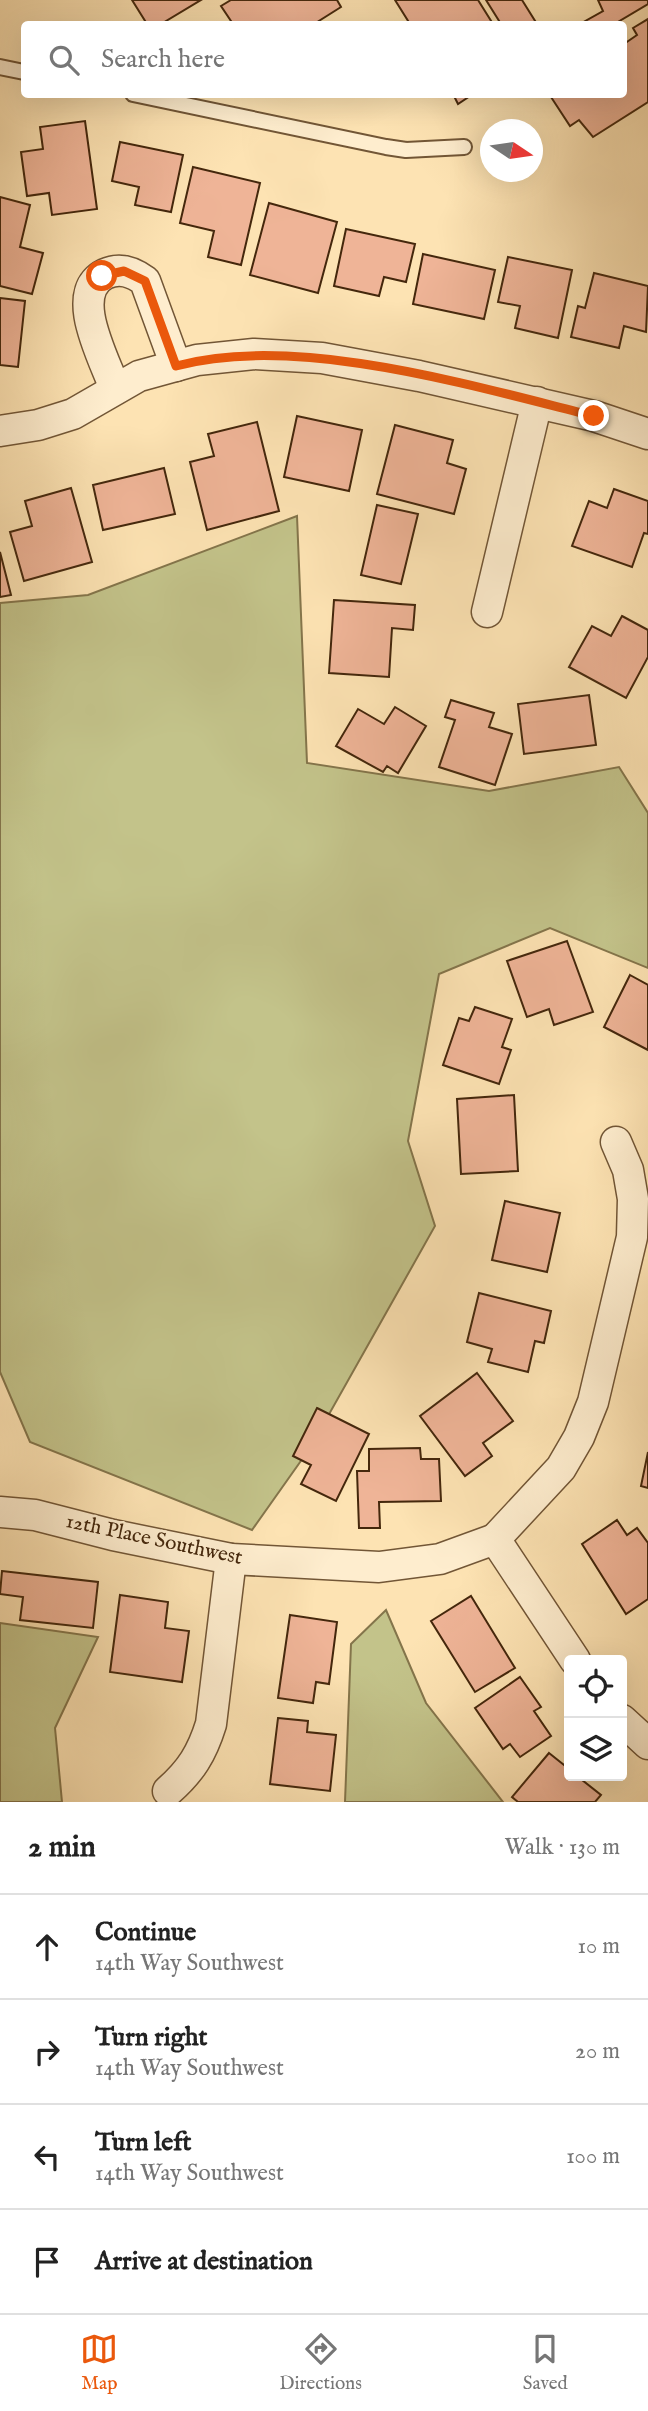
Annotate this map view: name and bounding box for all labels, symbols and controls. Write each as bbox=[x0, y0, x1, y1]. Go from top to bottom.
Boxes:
search box bbox=[21, 21, 627, 98]
icon: search bbox=[45, 41, 83, 79]
text: Search here bbox=[101, 43, 225, 76]
north arrow bbox=[480, 119, 543, 182]
route start bbox=[86, 260, 117, 291]
route end bbox=[578, 400, 609, 431]
street label: 12th Place Southwest bbox=[63, 1508, 245, 1572]
map controls bbox=[564, 1655, 627, 1781]
button: locate bbox=[564, 1655, 627, 1718]
button: layers bbox=[564, 1718, 627, 1781]
text: 2 min bbox=[28, 1829, 96, 1867]
text: Walk · 130 m bbox=[505, 1833, 620, 1862]
text: Continue bbox=[95, 1916, 196, 1949]
icon: ahead bbox=[28, 1928, 66, 1966]
text: 10 m bbox=[577, 1932, 620, 1961]
text: 14th Way Southwest bbox=[95, 1949, 284, 1978]
text: Turn right bbox=[95, 2021, 208, 2054]
icon: right bbox=[28, 2033, 66, 2071]
text: 20 m bbox=[575, 2037, 620, 2066]
text: 14th Way Southwest bbox=[95, 2054, 284, 2083]
text: Turn left bbox=[95, 2126, 192, 2159]
icon: left bbox=[28, 2138, 66, 2176]
text: 100 m bbox=[566, 2142, 620, 2171]
text: 14th Way Southwest bbox=[95, 2159, 284, 2188]
icon: arrive bbox=[28, 2243, 66, 2281]
text: Arrive at destination bbox=[95, 2245, 313, 2278]
tab: Map bbox=[80, 2330, 118, 2396]
tab: Directions bbox=[279, 2330, 362, 2396]
tab: Saved bbox=[523, 2330, 568, 2396]

